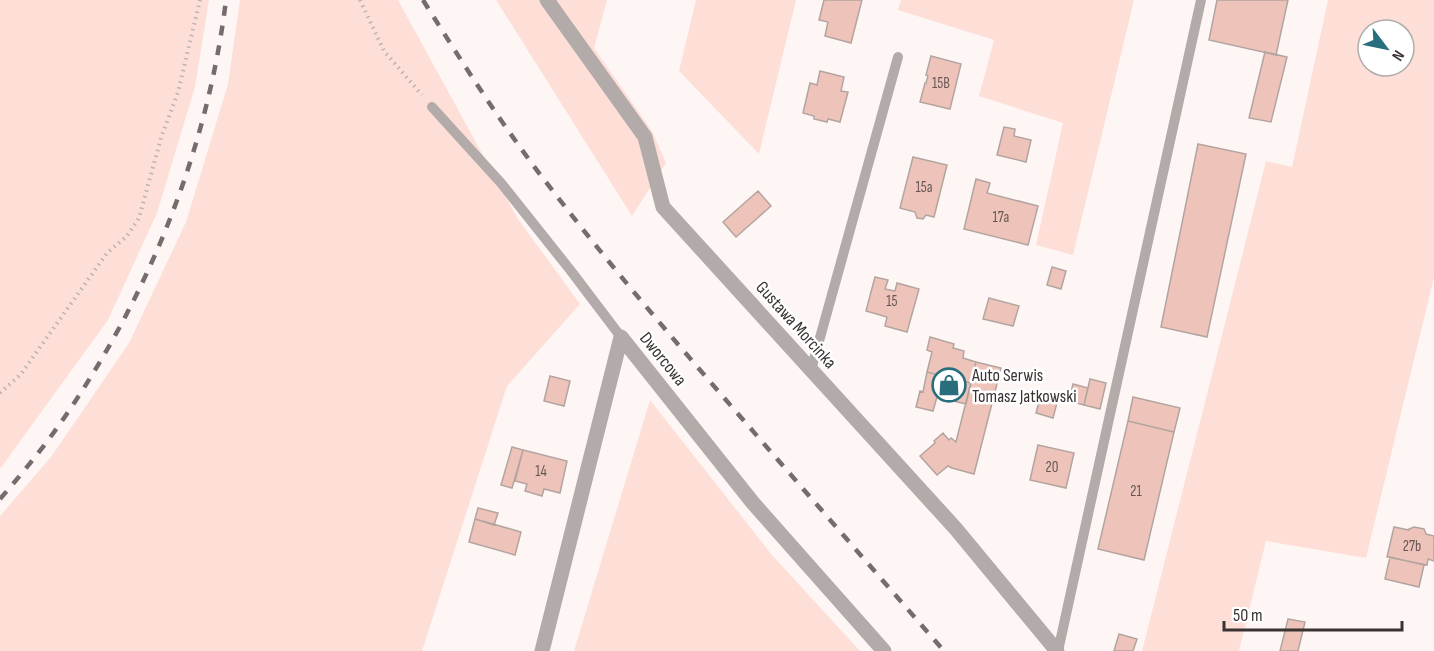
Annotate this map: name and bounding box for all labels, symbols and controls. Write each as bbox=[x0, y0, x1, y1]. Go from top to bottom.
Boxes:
north arrow bbox=[1356, 18, 1416, 78]
text: N bbox=[1387, 46, 1408, 64]
house number: 15B bbox=[932, 74, 950, 93]
house number: 15a bbox=[915, 178, 933, 197]
house number: 17a bbox=[993, 208, 1010, 227]
street label: Gustawa Morcinka bbox=[751, 277, 841, 373]
house number: 15 bbox=[886, 292, 898, 311]
street label: Dworcowa bbox=[635, 328, 691, 390]
place label: Auto Serwis Tomasz Jatkowski bbox=[971, 365, 1077, 407]
shop icon: Auto Serwis Tomasz Jatkowski bbox=[931, 367, 967, 403]
house number: 20 bbox=[1046, 458, 1058, 477]
house number: 14 bbox=[535, 462, 547, 481]
house number: 21 bbox=[1130, 482, 1142, 501]
house number: 27b bbox=[1403, 537, 1421, 556]
scale bar bbox=[1224, 594, 1402, 632]
text: 50 m bbox=[1233, 605, 1263, 626]

